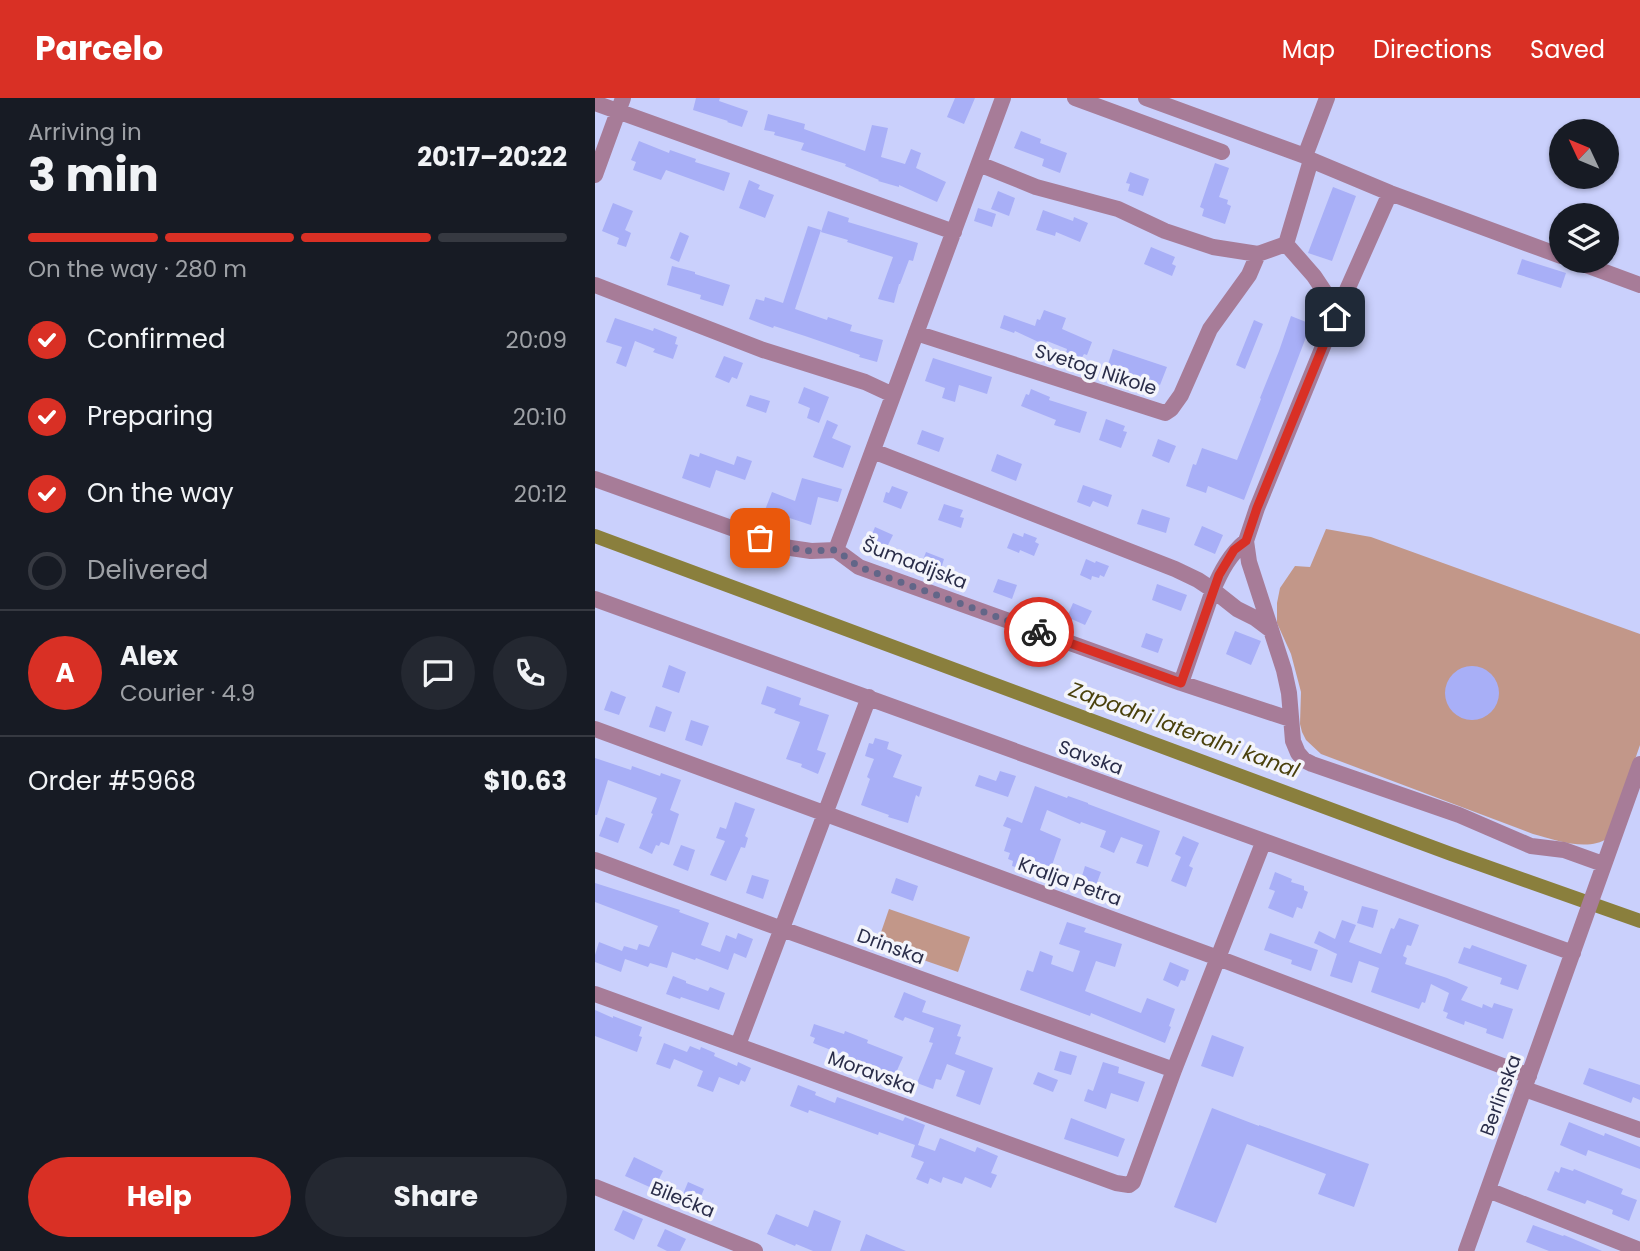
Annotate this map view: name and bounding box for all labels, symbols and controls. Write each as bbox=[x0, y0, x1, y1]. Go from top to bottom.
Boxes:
text: Parcelo bbox=[35, 25, 163, 72]
text: Map bbox=[1282, 33, 1335, 66]
text: Directions bbox=[1373, 33, 1492, 66]
text: Saved bbox=[1530, 33, 1605, 66]
text: Arriving in bbox=[28, 116, 142, 148]
north arrow bbox=[1549, 119, 1619, 189]
map controls bbox=[1549, 119, 1619, 273]
text: 20:17–20:22 bbox=[417, 139, 567, 175]
text: 3 min bbox=[28, 143, 159, 207]
button: layers bbox=[1549, 203, 1619, 273]
text: On the way · 280 m bbox=[28, 253, 247, 285]
pin bbox=[1305, 287, 1365, 347]
icon: home bbox=[1316, 298, 1354, 336]
icon: check bbox=[28, 321, 66, 359]
text: Confirmed bbox=[87, 321, 225, 357]
text: 20:09 bbox=[505, 324, 567, 356]
street label: Svetog Nikole bbox=[1031, 337, 1160, 402]
icon: check bbox=[28, 398, 66, 436]
text: Preparing bbox=[87, 398, 213, 434]
text: 20:10 bbox=[513, 401, 567, 433]
icon: check bbox=[28, 475, 66, 513]
text: On the way bbox=[87, 475, 234, 511]
text: 20:12 bbox=[514, 478, 567, 510]
pin bbox=[730, 508, 790, 568]
icon: bag bbox=[741, 519, 779, 557]
street label: Šumadijska bbox=[858, 531, 971, 596]
text: Delivered bbox=[87, 552, 208, 588]
courier bbox=[1004, 597, 1074, 667]
icon: bike bbox=[1020, 613, 1058, 651]
button: chat bbox=[401, 636, 475, 710]
button: phone bbox=[493, 636, 567, 710]
text: Alex bbox=[120, 638, 178, 674]
text: A bbox=[55, 655, 75, 691]
water label: Zapadni lateralni kanal bbox=[1064, 674, 1304, 785]
text: Courier · 4.9 bbox=[120, 677, 255, 709]
street label: Savska bbox=[1055, 733, 1127, 782]
text: Order #5968 bbox=[28, 763, 196, 799]
text: $10.63 bbox=[484, 763, 567, 799]
street label: Kralja Petra bbox=[1014, 850, 1125, 913]
street label: Drinska bbox=[853, 922, 928, 971]
street label: Moravska bbox=[824, 1044, 920, 1101]
street label: Berlinska bbox=[1473, 1051, 1528, 1140]
button: Help bbox=[28, 1157, 291, 1237]
button: Share bbox=[305, 1157, 567, 1237]
street label: Bilećka bbox=[647, 1174, 719, 1225]

